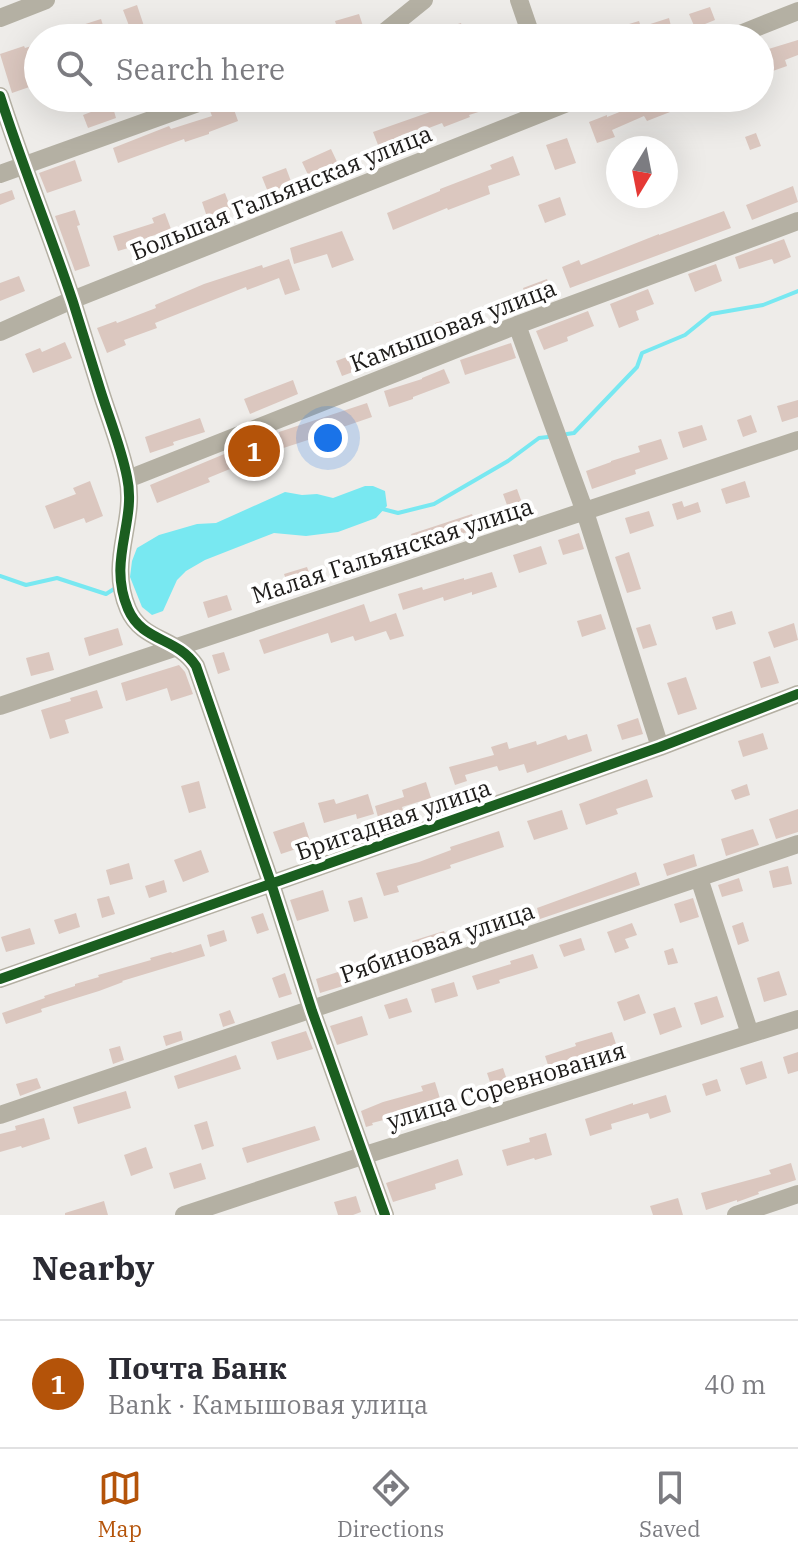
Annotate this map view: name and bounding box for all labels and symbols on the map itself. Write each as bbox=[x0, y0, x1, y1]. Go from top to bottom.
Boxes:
street label: Большая Гальянская улица bbox=[126, 117, 436, 267]
north arrow bbox=[606, 136, 678, 208]
street label: Камышовая улица bbox=[345, 271, 561, 379]
your location bbox=[308, 418, 348, 458]
pin: 1 bbox=[228, 421, 280, 481]
street label: Малая Гальянская улица bbox=[247, 489, 537, 611]
street label: Бригадная улица bbox=[291, 771, 495, 867]
street label: Рябиновая улица bbox=[336, 894, 538, 990]
street label: улица Соревнования bbox=[383, 1033, 629, 1137]

